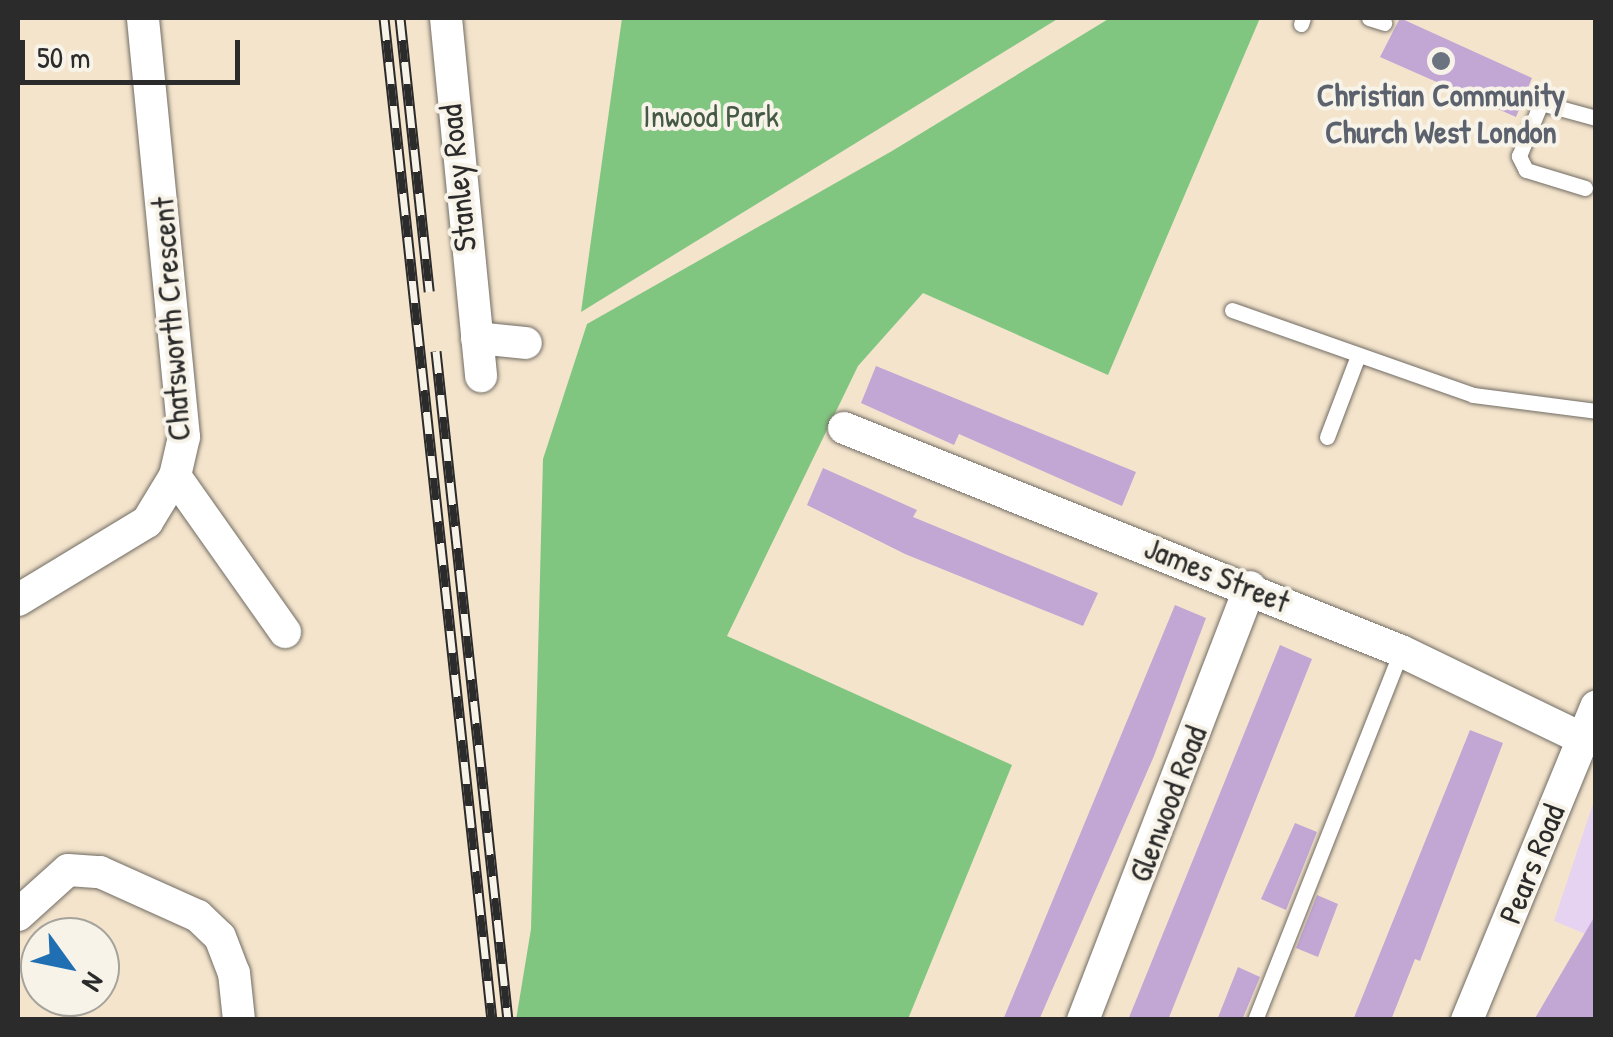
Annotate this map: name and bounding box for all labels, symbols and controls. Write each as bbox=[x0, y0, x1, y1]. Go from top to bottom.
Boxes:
scale bar bbox=[25, 20, 245, 82]
text: 50 m bbox=[37, 37, 90, 77]
marker: Christian Community Church West London bbox=[1430, 50, 1452, 72]
place label: Christian Community Church West London bbox=[1317, 77, 1565, 152]
park label: Inwood Park bbox=[643, 97, 779, 135]
street label: Stanley Road bbox=[431, 103, 485, 253]
street label: Chatsworth Crescent bbox=[143, 196, 199, 442]
street label: James Street bbox=[1139, 529, 1295, 621]
street label: Glenwood Road bbox=[1121, 721, 1215, 887]
street label: Pears Road bbox=[1491, 799, 1573, 929]
north arrow bbox=[20, 917, 120, 1017]
text: N bbox=[73, 966, 113, 999]

